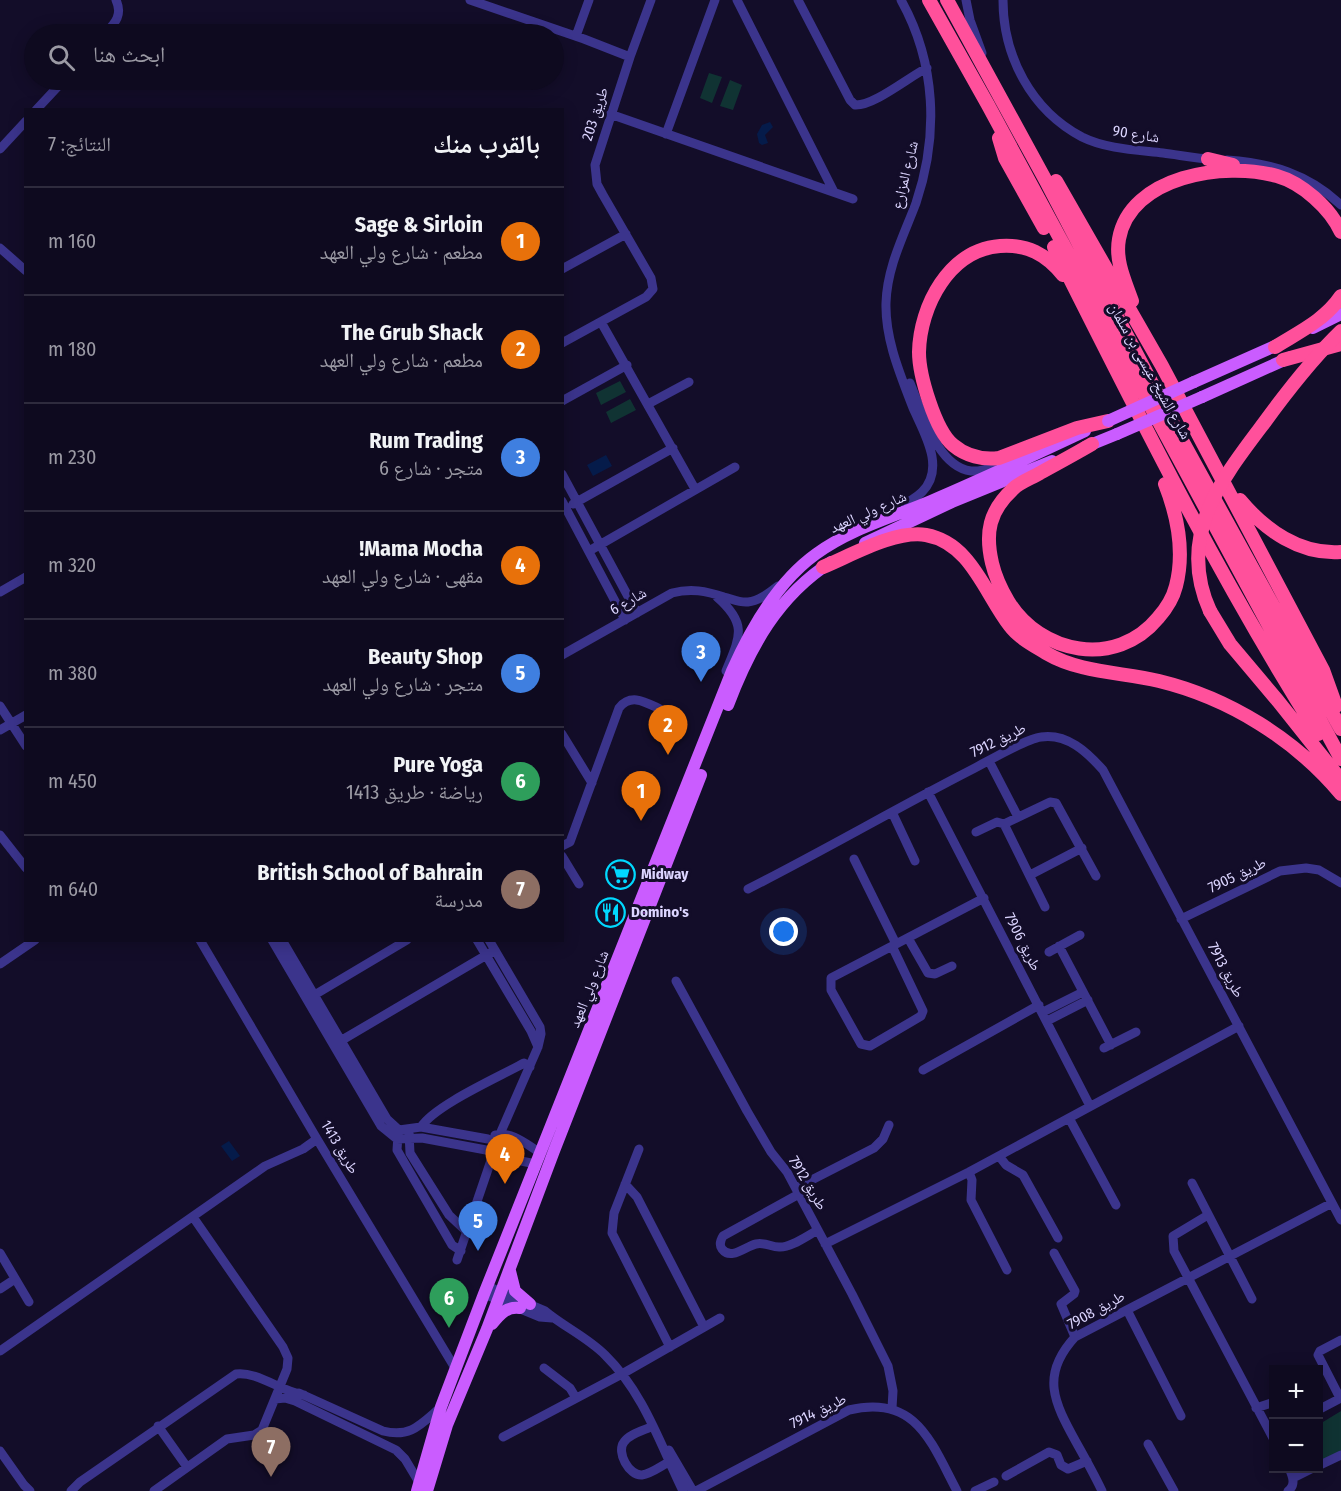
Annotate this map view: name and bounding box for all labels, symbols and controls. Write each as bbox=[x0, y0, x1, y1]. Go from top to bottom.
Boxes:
search box bbox=[24, 24, 564, 90]
icon: search bbox=[45, 41, 78, 74]
text: ابحث هنا bbox=[93, 41, 165, 68]
street label: طريق 203 bbox=[578, 85, 613, 143]
street label: شارع 90 bbox=[1111, 121, 1161, 148]
text: بالقرب منك bbox=[433, 129, 540, 160]
text: النتائج: 7 bbox=[48, 132, 111, 156]
street label: شارع المزارع bbox=[888, 139, 923, 211]
text: Sage & Sirloin bbox=[355, 211, 483, 238]
text: 160 m bbox=[48, 229, 96, 253]
text: 1 bbox=[516, 229, 525, 253]
text: مطعم · شارع ولي العهد bbox=[320, 240, 483, 264]
street label: شارع الشيخ عيسى بن سلمان bbox=[1104, 300, 1195, 443]
text: The Grub Shack bbox=[341, 319, 483, 346]
text: 180 m bbox=[48, 337, 96, 361]
text: 2 bbox=[516, 337, 525, 361]
text: مطعم · شارع ولي العهد bbox=[320, 348, 483, 372]
text: Rum Trading bbox=[369, 427, 483, 454]
text: 230 m bbox=[48, 445, 96, 469]
text: 3 bbox=[516, 445, 525, 469]
text: متجر · شارع 6 bbox=[379, 456, 483, 480]
street label: شارع ولي العهد bbox=[827, 487, 910, 539]
text: Mama Mocha! bbox=[359, 535, 483, 562]
text: 320 m bbox=[48, 553, 96, 577]
text: 4 bbox=[515, 553, 526, 577]
text: مقهى · شارع ولي العهد bbox=[322, 564, 483, 588]
street label: شارع 6 bbox=[606, 583, 650, 620]
pin: 3 bbox=[682, 632, 720, 682]
text: Beauty Shop bbox=[368, 643, 483, 670]
text: 380 m bbox=[48, 661, 98, 685]
text: 5 bbox=[516, 661, 525, 685]
text: متجر · شارع ولي العهد bbox=[323, 672, 483, 696]
pin: 2 bbox=[648, 706, 688, 755]
street label: طريق 7912 bbox=[967, 719, 1029, 762]
text: Pure Yoga bbox=[393, 751, 483, 778]
text: 450 m bbox=[48, 769, 97, 793]
text: 6 bbox=[515, 769, 526, 793]
pin: 1 bbox=[622, 772, 660, 821]
text: رياضة · طريق 1413 bbox=[346, 780, 483, 804]
street label: طريق 7905 bbox=[1205, 853, 1269, 898]
supermarket icon: Midway bbox=[604, 858, 636, 890]
text: British School of Bahrain bbox=[257, 859, 483, 886]
place label: Midway bbox=[641, 865, 689, 883]
text: 640 m bbox=[48, 877, 98, 901]
text: 7 bbox=[516, 877, 525, 901]
text: مدرسة bbox=[434, 888, 483, 912]
restaurant icon: Domino's bbox=[594, 896, 626, 928]
place label: Domino's bbox=[631, 903, 689, 921]
street label: طريق 7906 bbox=[1000, 910, 1045, 975]
your location bbox=[769, 917, 798, 946]
street label: طريق 7913 bbox=[1203, 939, 1248, 1001]
street label: شارع ولي العهد bbox=[565, 948, 615, 1031]
street label: طريق 1413 bbox=[316, 1117, 363, 1178]
pin: 4 bbox=[486, 1134, 524, 1184]
street label: طريق 7912 bbox=[784, 1153, 831, 1214]
pin: 5 bbox=[458, 1202, 498, 1251]
pin: 6 bbox=[430, 1278, 468, 1328]
street label: طريق 7908 bbox=[1064, 1287, 1128, 1334]
map controls bbox=[1269, 1365, 1323, 1473]
button: + bbox=[1269, 1365, 1323, 1419]
street label: طريق 7914 bbox=[787, 1390, 850, 1433]
button: − bbox=[1269, 1419, 1323, 1473]
pin: 7 bbox=[252, 1428, 290, 1477]

